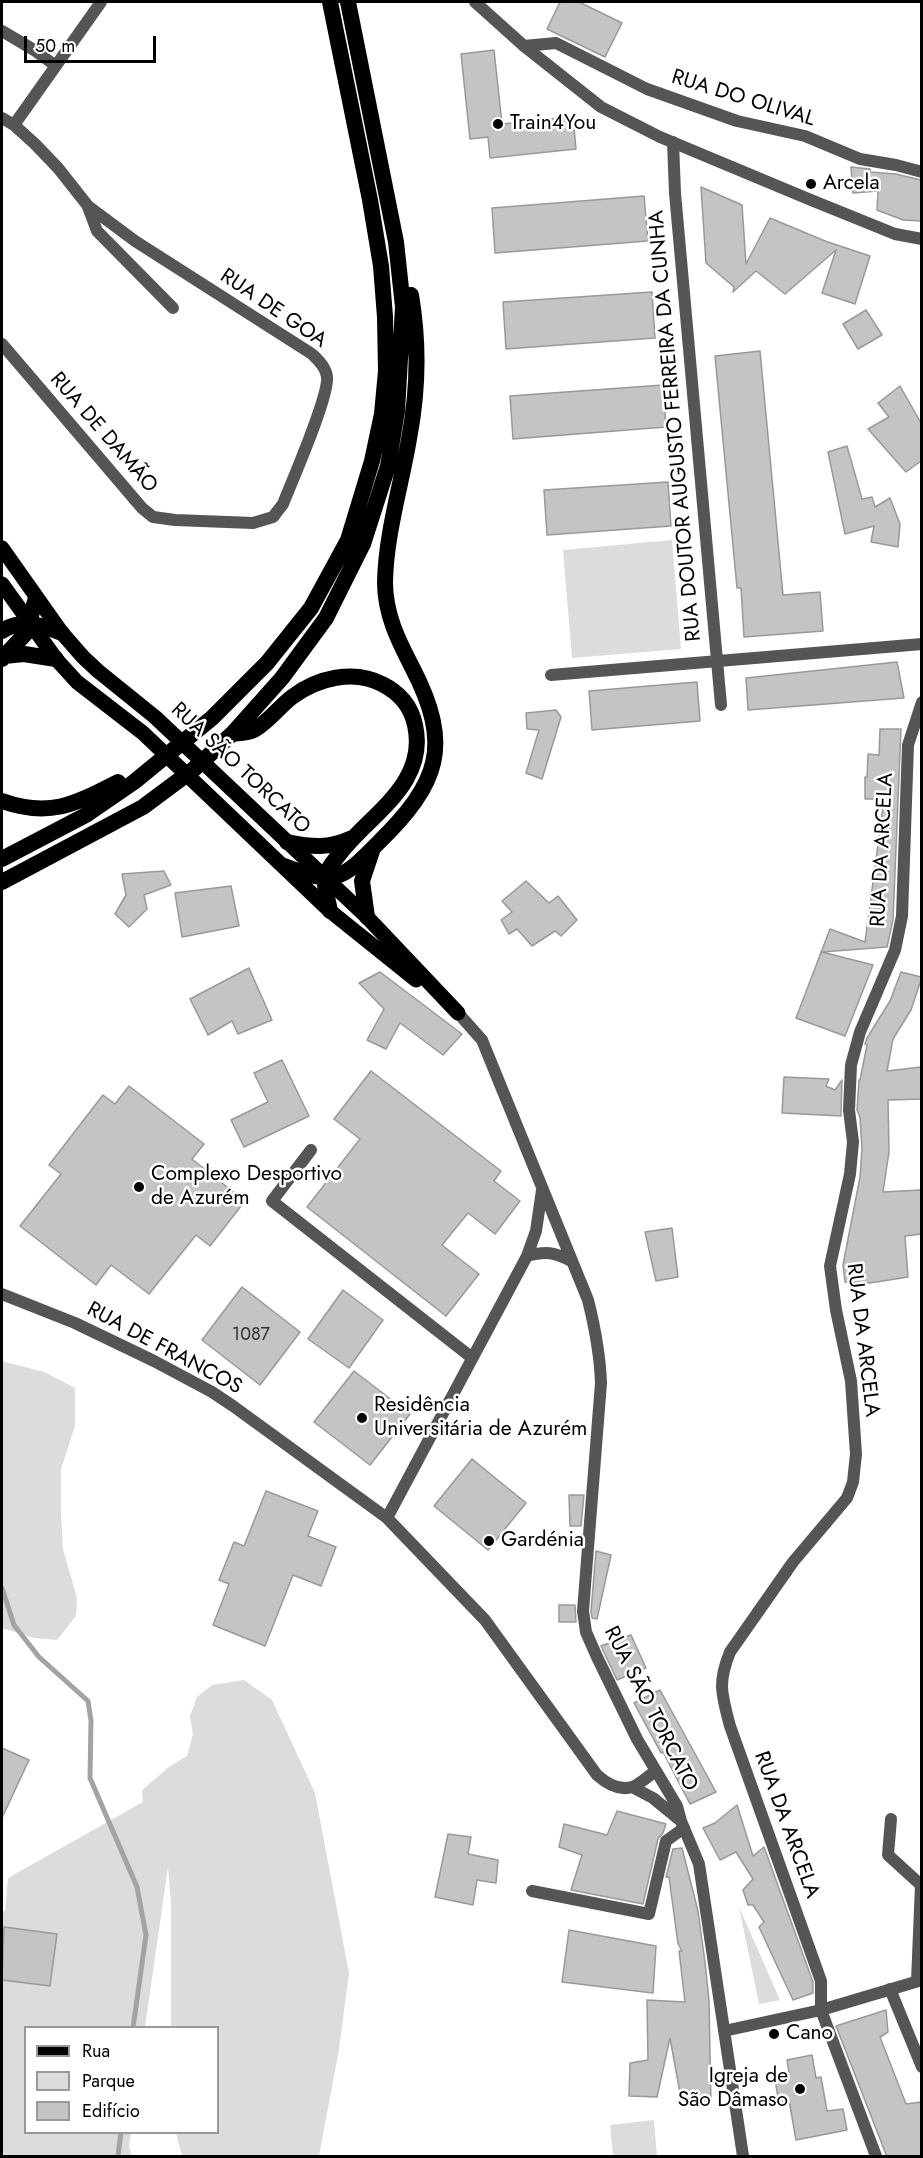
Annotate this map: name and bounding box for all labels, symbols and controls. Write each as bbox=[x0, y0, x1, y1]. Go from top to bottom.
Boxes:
scale bar bbox=[27, 24, 159, 62]
text: 50 m bbox=[35, 33, 75, 59]
street label: RUA DO OLIVAL bbox=[668, 65, 818, 133]
place label: Train4You bbox=[510, 111, 596, 137]
marker: Train4You bbox=[491, 117, 505, 131]
place label: Arcela bbox=[823, 171, 880, 197]
marker: Arcela bbox=[804, 177, 818, 191]
street label: RUA DOUTOR AUGUSTO FERREIRA DA CUNHA bbox=[645, 209, 707, 643]
street label: RUA DE GOA bbox=[215, 264, 331, 354]
street label: RUA DE DAMÃO bbox=[44, 368, 162, 498]
street label: RUA SÃO TORCATO bbox=[165, 698, 315, 840]
street label: RUA DA ARCELA bbox=[866, 772, 900, 928]
place label: Complexo Desportivo de Azurém bbox=[151, 1162, 342, 1212]
marker: Complexo Desportivo de Azurém bbox=[132, 1180, 146, 1194]
street label: RUA DA ARCELA bbox=[840, 1262, 884, 1418]
street label: RUA DE FRANCOS bbox=[82, 1297, 246, 1401]
house number: 1087 bbox=[232, 1325, 270, 1347]
place label: Residência Universitária de Azurém bbox=[374, 1393, 587, 1443]
marker: Residência Universitária de Azurém bbox=[355, 1411, 369, 1425]
place label: Gardénia bbox=[501, 1528, 584, 1554]
marker: Gardénia bbox=[482, 1534, 496, 1548]
street label: RUA SÃO TORCATO bbox=[598, 1622, 702, 1796]
street label: RUA DA ARCELA bbox=[748, 1748, 824, 1902]
place label: Cano bbox=[786, 2021, 833, 2047]
legend bbox=[24, 2026, 219, 2134]
marker: Cano bbox=[767, 2027, 781, 2041]
text: Rua bbox=[82, 2038, 110, 2064]
place label: Igreja de São Dâmaso bbox=[678, 2064, 788, 2114]
text: Parque bbox=[82, 2068, 135, 2094]
marker: Igreja de São Dâmaso bbox=[793, 2082, 807, 2096]
text: Edifício bbox=[82, 2098, 140, 2124]

